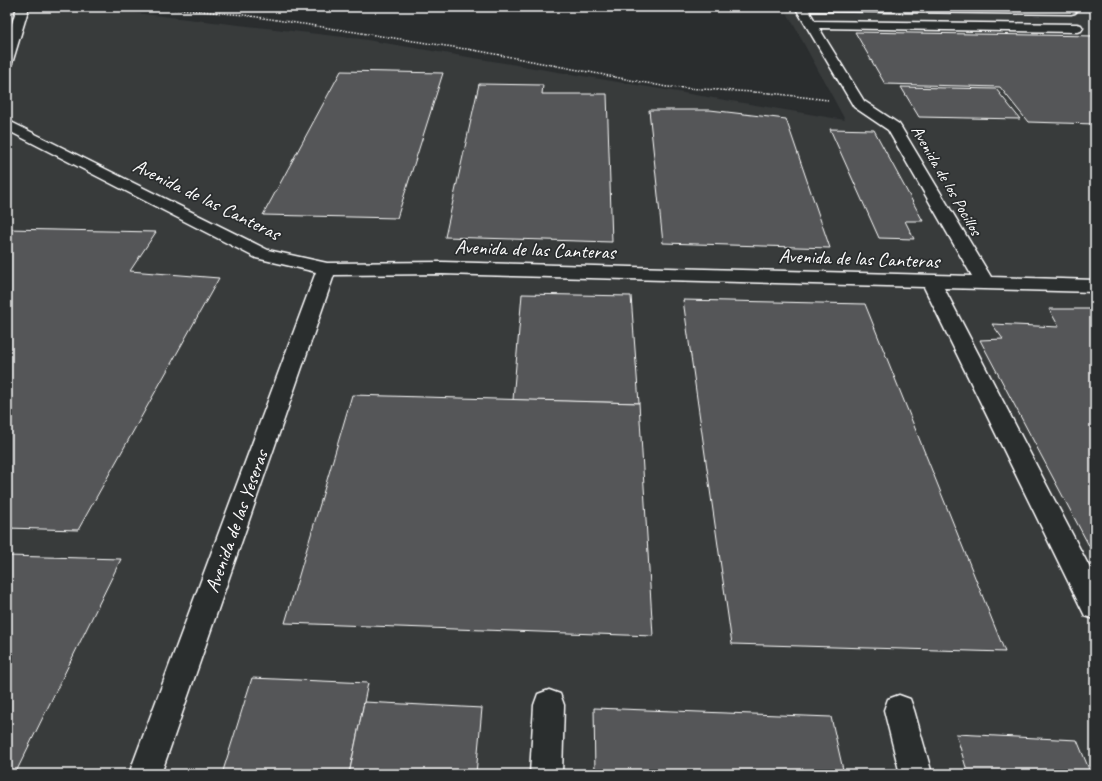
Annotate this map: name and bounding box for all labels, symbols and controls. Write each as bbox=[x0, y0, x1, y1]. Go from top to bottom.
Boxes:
street label: Avenida de los Pocillos bbox=[907, 122, 988, 241]
street label: Avenida de las Canteras bbox=[129, 153, 286, 247]
street label: Avenida de las Canteras bbox=[454, 234, 618, 265]
street label: Avenida de las Canteras bbox=[778, 243, 942, 274]
street label: Avenida de las Yeseras bbox=[199, 445, 275, 596]

